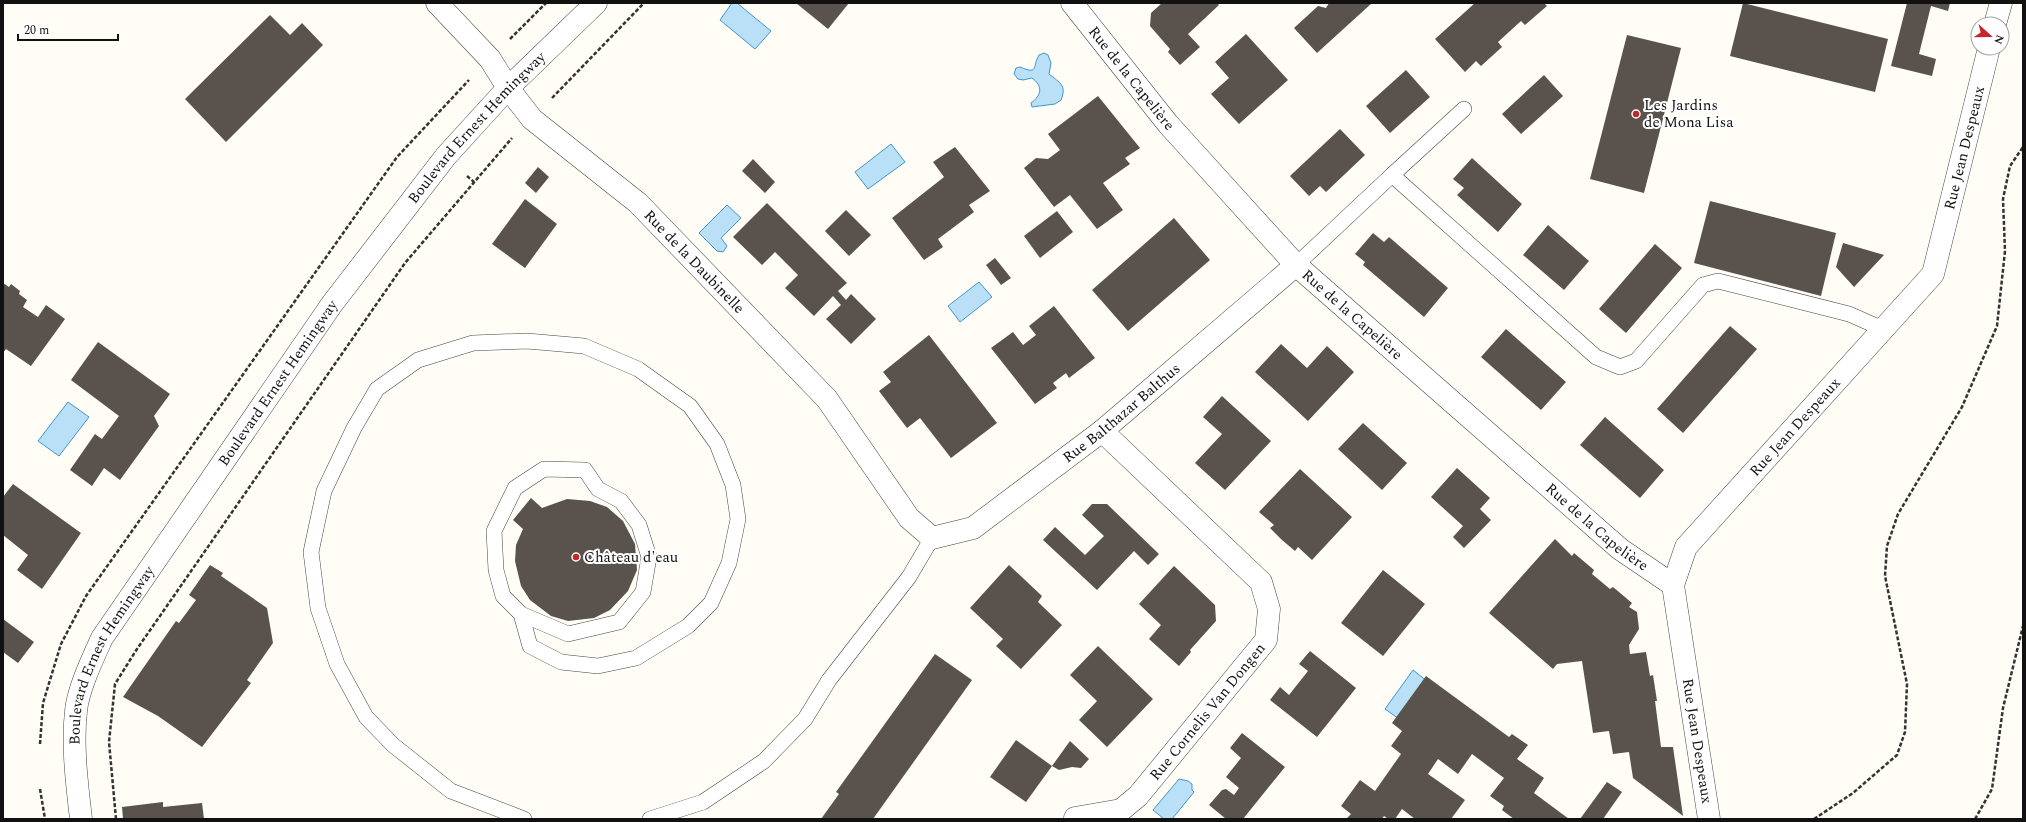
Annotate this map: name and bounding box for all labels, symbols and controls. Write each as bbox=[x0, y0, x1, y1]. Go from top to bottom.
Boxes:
scale bar bbox=[18, 16, 118, 42]
north arrow bbox=[1970, 16, 2010, 56]
text: 20 m bbox=[24, 21, 49, 40]
street label: Rue de la Capelière bbox=[1083, 21, 1180, 136]
text: N bbox=[1989, 32, 2008, 47]
street label: Boulevard Ernest Hemingway bbox=[402, 46, 551, 208]
street label: Rue Jean Despeaux bbox=[1938, 83, 1991, 212]
place label: Les Jardins de Mona Lisa bbox=[1644, 94, 1734, 134]
marker: Les Jardins de Mona Lisa bbox=[1631, 109, 1641, 119]
street label: Rue de la Daubinelle bbox=[639, 204, 750, 319]
street label: Rue de la Capelière bbox=[1297, 264, 1408, 365]
street label: Boulevard Ernest Hemingway bbox=[212, 294, 344, 471]
street label: Rue Balthazar Balthus bbox=[1058, 357, 1185, 468]
street label: Rue Jean Despeaux bbox=[1744, 372, 1846, 481]
street label: Rue de la Capelière bbox=[1540, 477, 1653, 577]
place label: Château d'eau bbox=[584, 546, 678, 569]
marker: Château d'eau bbox=[571, 552, 581, 562]
street label: Boulevard Ernest Hemingway bbox=[63, 560, 161, 745]
street label: Rue Cornelis Van Dongen bbox=[1144, 637, 1271, 785]
street label: Rue Jean Despeaux bbox=[1676, 677, 1718, 806]

